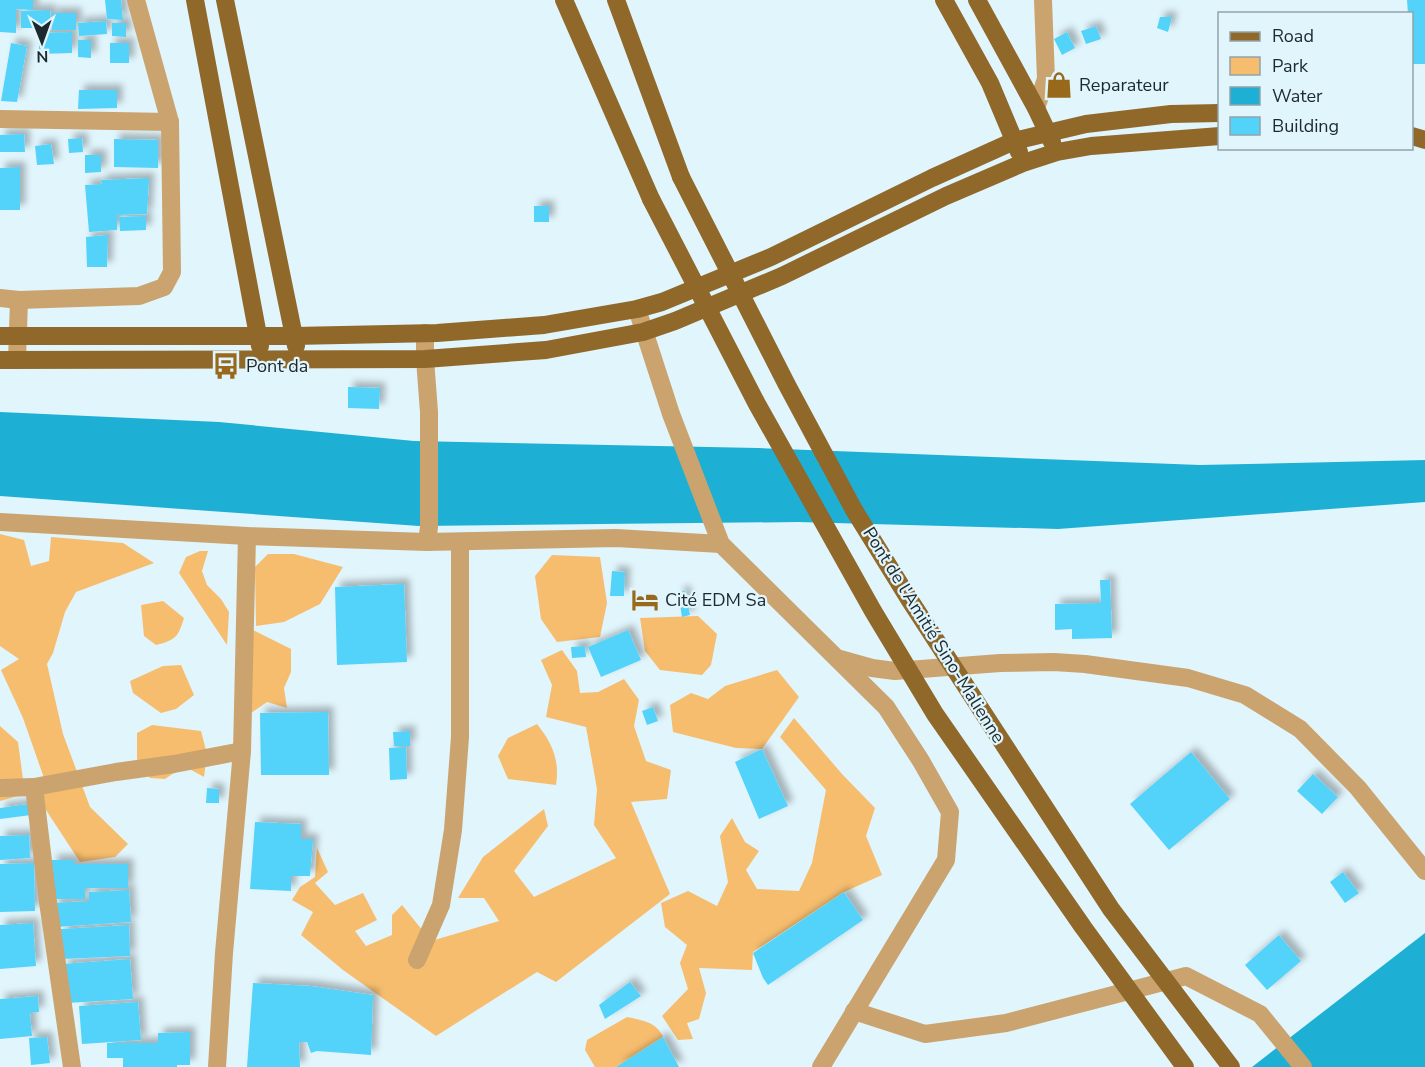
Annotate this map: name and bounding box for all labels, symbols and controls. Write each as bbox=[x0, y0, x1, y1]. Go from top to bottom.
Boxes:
north arrow bbox=[12, 12, 72, 72]
legend bbox=[1218, 12, 1413, 150]
text: Road bbox=[1272, 24, 1314, 48]
text: N bbox=[36, 45, 48, 67]
text: Park bbox=[1272, 54, 1309, 78]
shop icon: Reparateur bbox=[1044, 70, 1074, 100]
place label: Reparateur bbox=[1079, 73, 1169, 97]
text: Water bbox=[1272, 84, 1323, 108]
text: Building bbox=[1272, 114, 1339, 138]
bus stop icon: Pont da bbox=[211, 351, 241, 381]
place label: Pont da bbox=[246, 354, 308, 378]
street label: Pont de l'Amitié Sino-Malienne bbox=[858, 523, 1010, 747]
hotel icon: Cité EDM Sa bbox=[630, 585, 660, 615]
place label: Cité EDM Sa bbox=[665, 588, 766, 612]

